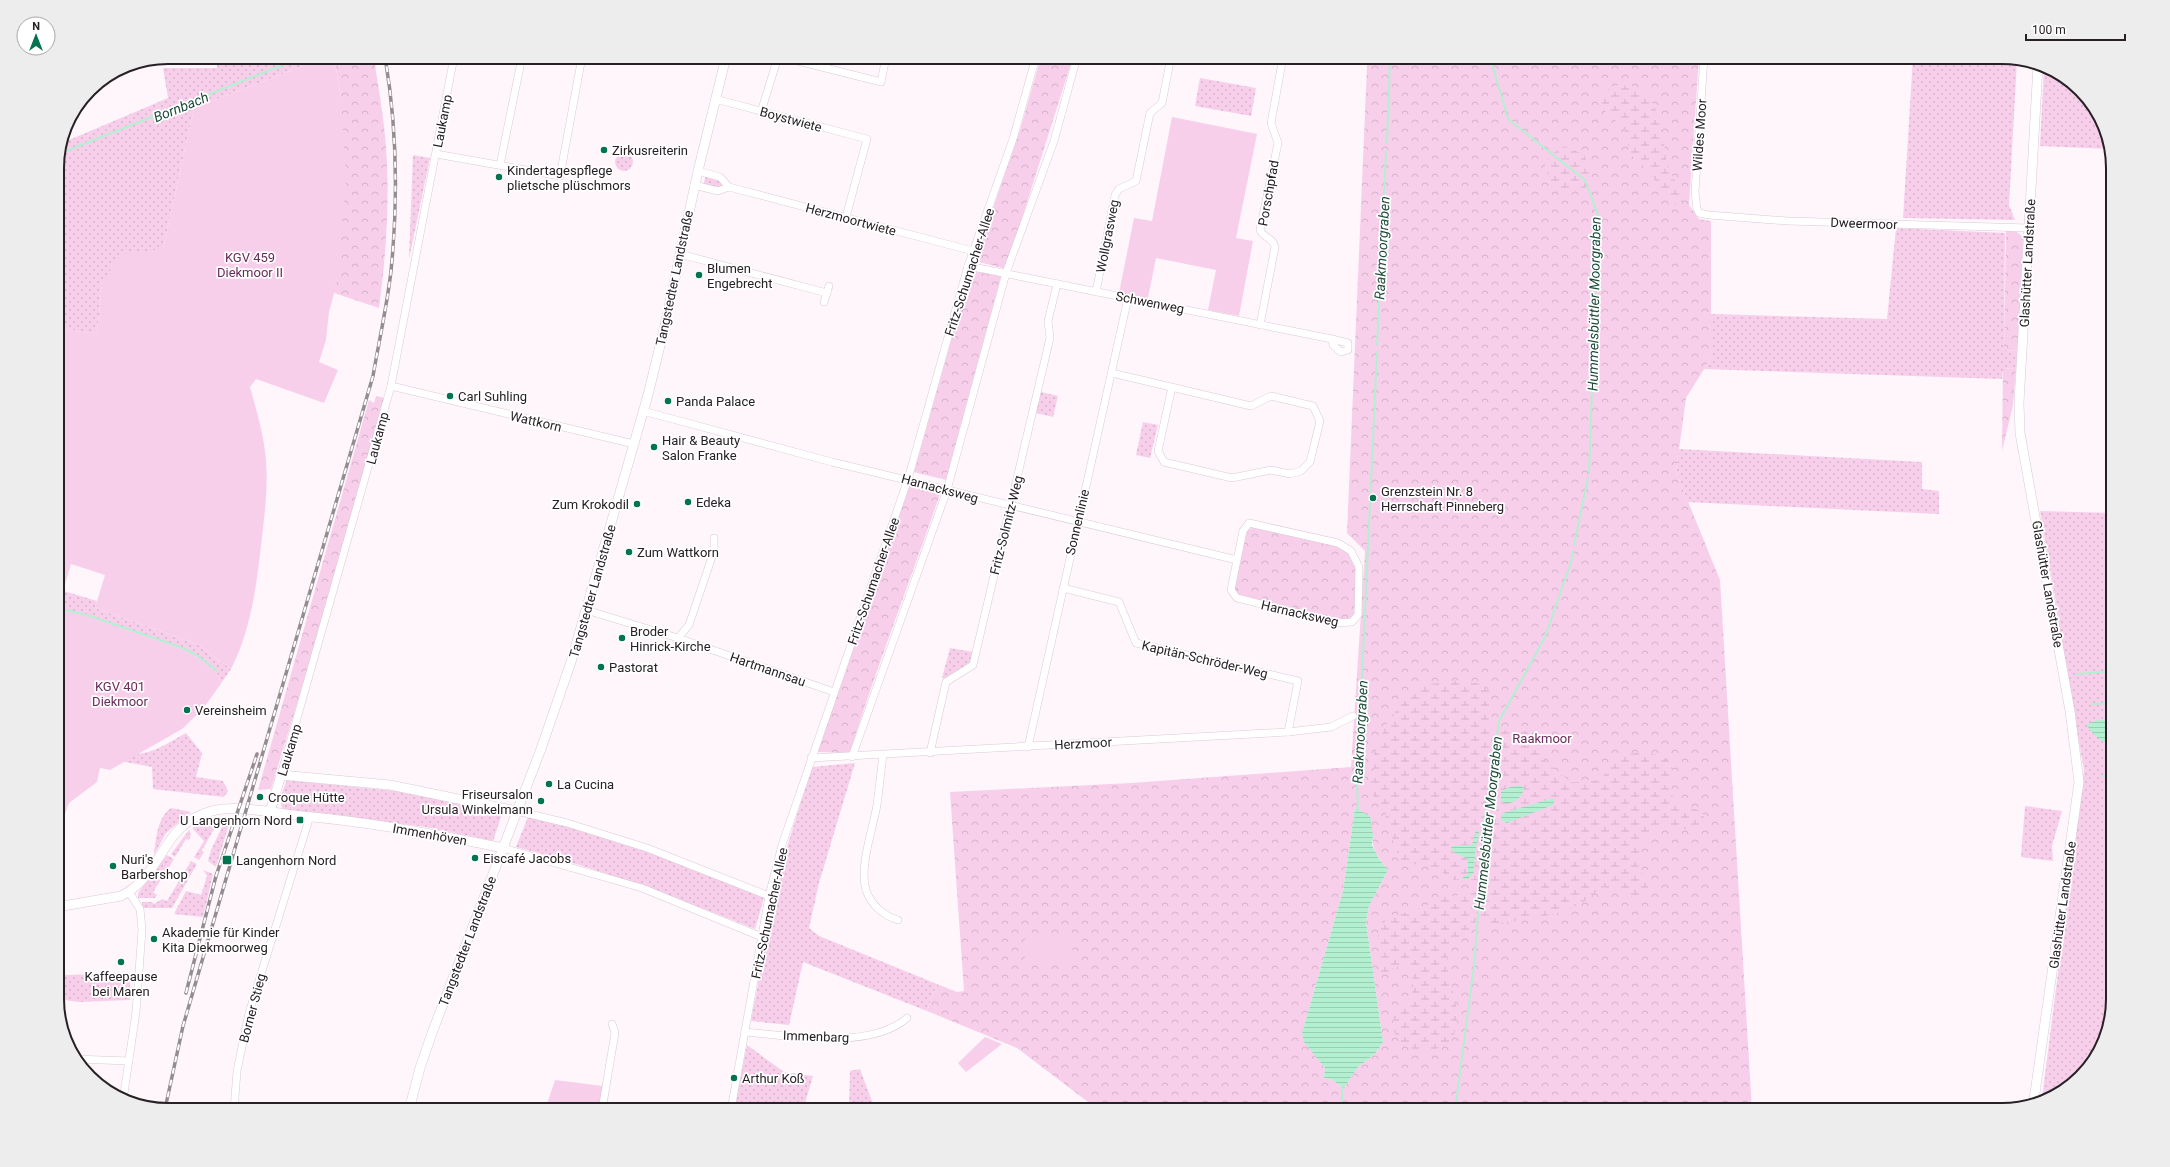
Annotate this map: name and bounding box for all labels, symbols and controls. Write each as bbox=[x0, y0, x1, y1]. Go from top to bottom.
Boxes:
north arrow bbox=[16, 16, 56, 56]
scale bar bbox=[2026, 16, 2125, 42]
text: N bbox=[32, 20, 40, 33]
text: 100 m bbox=[2032, 23, 2066, 37]
water label: Bornbach bbox=[151, 89, 211, 125]
street label: Laukamp bbox=[430, 93, 455, 149]
street label: Wildes Moor bbox=[1689, 98, 1710, 172]
street label: Boystwiete bbox=[758, 104, 824, 135]
place label: Zirkusreiterin bbox=[612, 143, 688, 158]
marker: Zirkusreiterin bbox=[599, 145, 609, 155]
street label: Porschpfad bbox=[1255, 159, 1282, 227]
place label: Kindertagespflege plietsche plüschmors bbox=[507, 163, 631, 193]
marker: Kindertagespflege plietsche plüschmors bbox=[494, 172, 504, 182]
water label: Raakmoorgraben bbox=[1371, 196, 1393, 300]
street label: Wollgrasweg bbox=[1093, 198, 1122, 274]
street label: Glashütter Landstraße bbox=[2017, 198, 2038, 328]
street label: Herzmoortwiete bbox=[804, 200, 898, 239]
street label: Fritz-Schumacher-Allee bbox=[942, 206, 997, 338]
street label: Tangstedter Landstraße bbox=[653, 209, 696, 347]
street label: Dweermoor bbox=[1830, 215, 1898, 232]
water label: Hummelsbüttler Moorgraben bbox=[1584, 217, 1604, 391]
park label: KGV 459 Diekmoor II bbox=[217, 250, 283, 280]
place label: Blumen Engebrecht bbox=[707, 261, 772, 291]
marker: Blumen Engebrecht bbox=[694, 270, 704, 280]
street label: Schwenweg bbox=[1114, 288, 1185, 316]
place label: Carl Suhling bbox=[458, 389, 527, 404]
marker: Carl Suhling bbox=[445, 391, 455, 401]
place label: Panda Palace bbox=[676, 394, 755, 409]
marker: Panda Palace bbox=[663, 396, 673, 406]
street label: Wattkorn bbox=[509, 408, 563, 435]
street label: Laukamp bbox=[363, 410, 392, 466]
place label: Hair & Beauty Salon Franke bbox=[662, 433, 740, 463]
marker: Hair & Beauty Salon Franke bbox=[649, 442, 659, 452]
street label: Harnacksweg bbox=[900, 471, 980, 506]
street label: Fritz-Solmitz-Weg bbox=[987, 474, 1026, 576]
place label: Grenzstein Nr. 8 Herrschaft Pinneberg bbox=[1381, 484, 1504, 514]
street label: Sonnenlinie bbox=[1063, 488, 1092, 557]
marker: Grenzstein Nr. 8 Herrschaft Pinneberg bbox=[1368, 493, 1378, 503]
place label: Edeka bbox=[696, 495, 731, 510]
place label: Zum Krokodil bbox=[552, 497, 629, 512]
marker: Edeka bbox=[683, 497, 693, 507]
marker: Zum Krokodil bbox=[632, 499, 642, 509]
street label: Fritz-Schumacher-Allee bbox=[845, 515, 902, 647]
street label: Glashütter Landstraße bbox=[2029, 519, 2066, 649]
street label: Tangstedter Landstraße bbox=[566, 523, 619, 660]
place label: Zum Wattkorn bbox=[637, 545, 719, 560]
marker: Zum Wattkorn bbox=[624, 547, 634, 557]
street label: Harnacksweg bbox=[1260, 597, 1340, 630]
place label: Broder Hinrick-Kirche bbox=[630, 624, 711, 654]
marker: Broder Hinrick-Kirche bbox=[617, 633, 627, 643]
street label: Kapitän-Schröder-Weg bbox=[1140, 638, 1269, 681]
street label: Hartmannsau bbox=[728, 650, 808, 689]
place label: Pastorat bbox=[609, 660, 658, 675]
marker: Pastorat bbox=[596, 662, 606, 672]
park label: KGV 401 Diekmoor bbox=[92, 679, 148, 709]
water label: Raakmoorgraben bbox=[1349, 680, 1371, 784]
place label: Vereinsheim bbox=[195, 703, 267, 718]
marker: Vereinsheim bbox=[182, 705, 192, 715]
street label: Laukamp bbox=[274, 722, 304, 778]
park label: Raakmoor bbox=[1512, 731, 1572, 746]
street label: Herzmoor bbox=[1054, 734, 1113, 752]
water label: Hummelsbüttler Moorgraben bbox=[1471, 735, 1505, 911]
place label: La Cucina bbox=[557, 777, 614, 792]
marker: La Cucina bbox=[544, 779, 554, 789]
place label: Friseursalon Ursula Winkelmann bbox=[422, 787, 533, 817]
place label: Croque Hütte bbox=[268, 790, 345, 805]
marker: Croque Hütte bbox=[255, 792, 265, 802]
marker: Friseursalon Ursula Winkelmann bbox=[536, 796, 546, 806]
place label: U Langenhorn Nord bbox=[180, 813, 292, 828]
marker: U Langenhorn Nord bbox=[295, 815, 305, 825]
street label: Immenhöven bbox=[392, 821, 468, 848]
street label: Glashütter Landstraße bbox=[2046, 840, 2079, 970]
street label: Fritz-Schumacher-Allee bbox=[748, 846, 791, 980]
place label: Eiscafé Jacobs bbox=[483, 851, 571, 866]
place label: Nuri's Barbershop bbox=[121, 852, 188, 882]
place label: Langenhorn Nord bbox=[236, 853, 336, 868]
marker: Eiscafé Jacobs bbox=[470, 853, 480, 863]
marker: Langenhorn Nord bbox=[221, 854, 233, 866]
marker: Nuri's Barbershop bbox=[108, 861, 118, 871]
street label: Tangstedter Landstraße bbox=[436, 874, 499, 1008]
place label: Akademie für Kinder Kita Diekmoorweg bbox=[162, 925, 280, 955]
marker: Akademie für Kinder Kita Diekmoorweg bbox=[149, 934, 159, 944]
marker: Kaffeepause bei Maren bbox=[116, 957, 126, 967]
place label: Kaffeepause bei Maren bbox=[84, 969, 158, 999]
street label: Borner Stieg bbox=[236, 972, 269, 1044]
street label: Immenbarg bbox=[783, 1028, 849, 1045]
place label: Arthur Koß bbox=[742, 1071, 805, 1086]
marker: Arthur Koß bbox=[729, 1073, 739, 1083]

